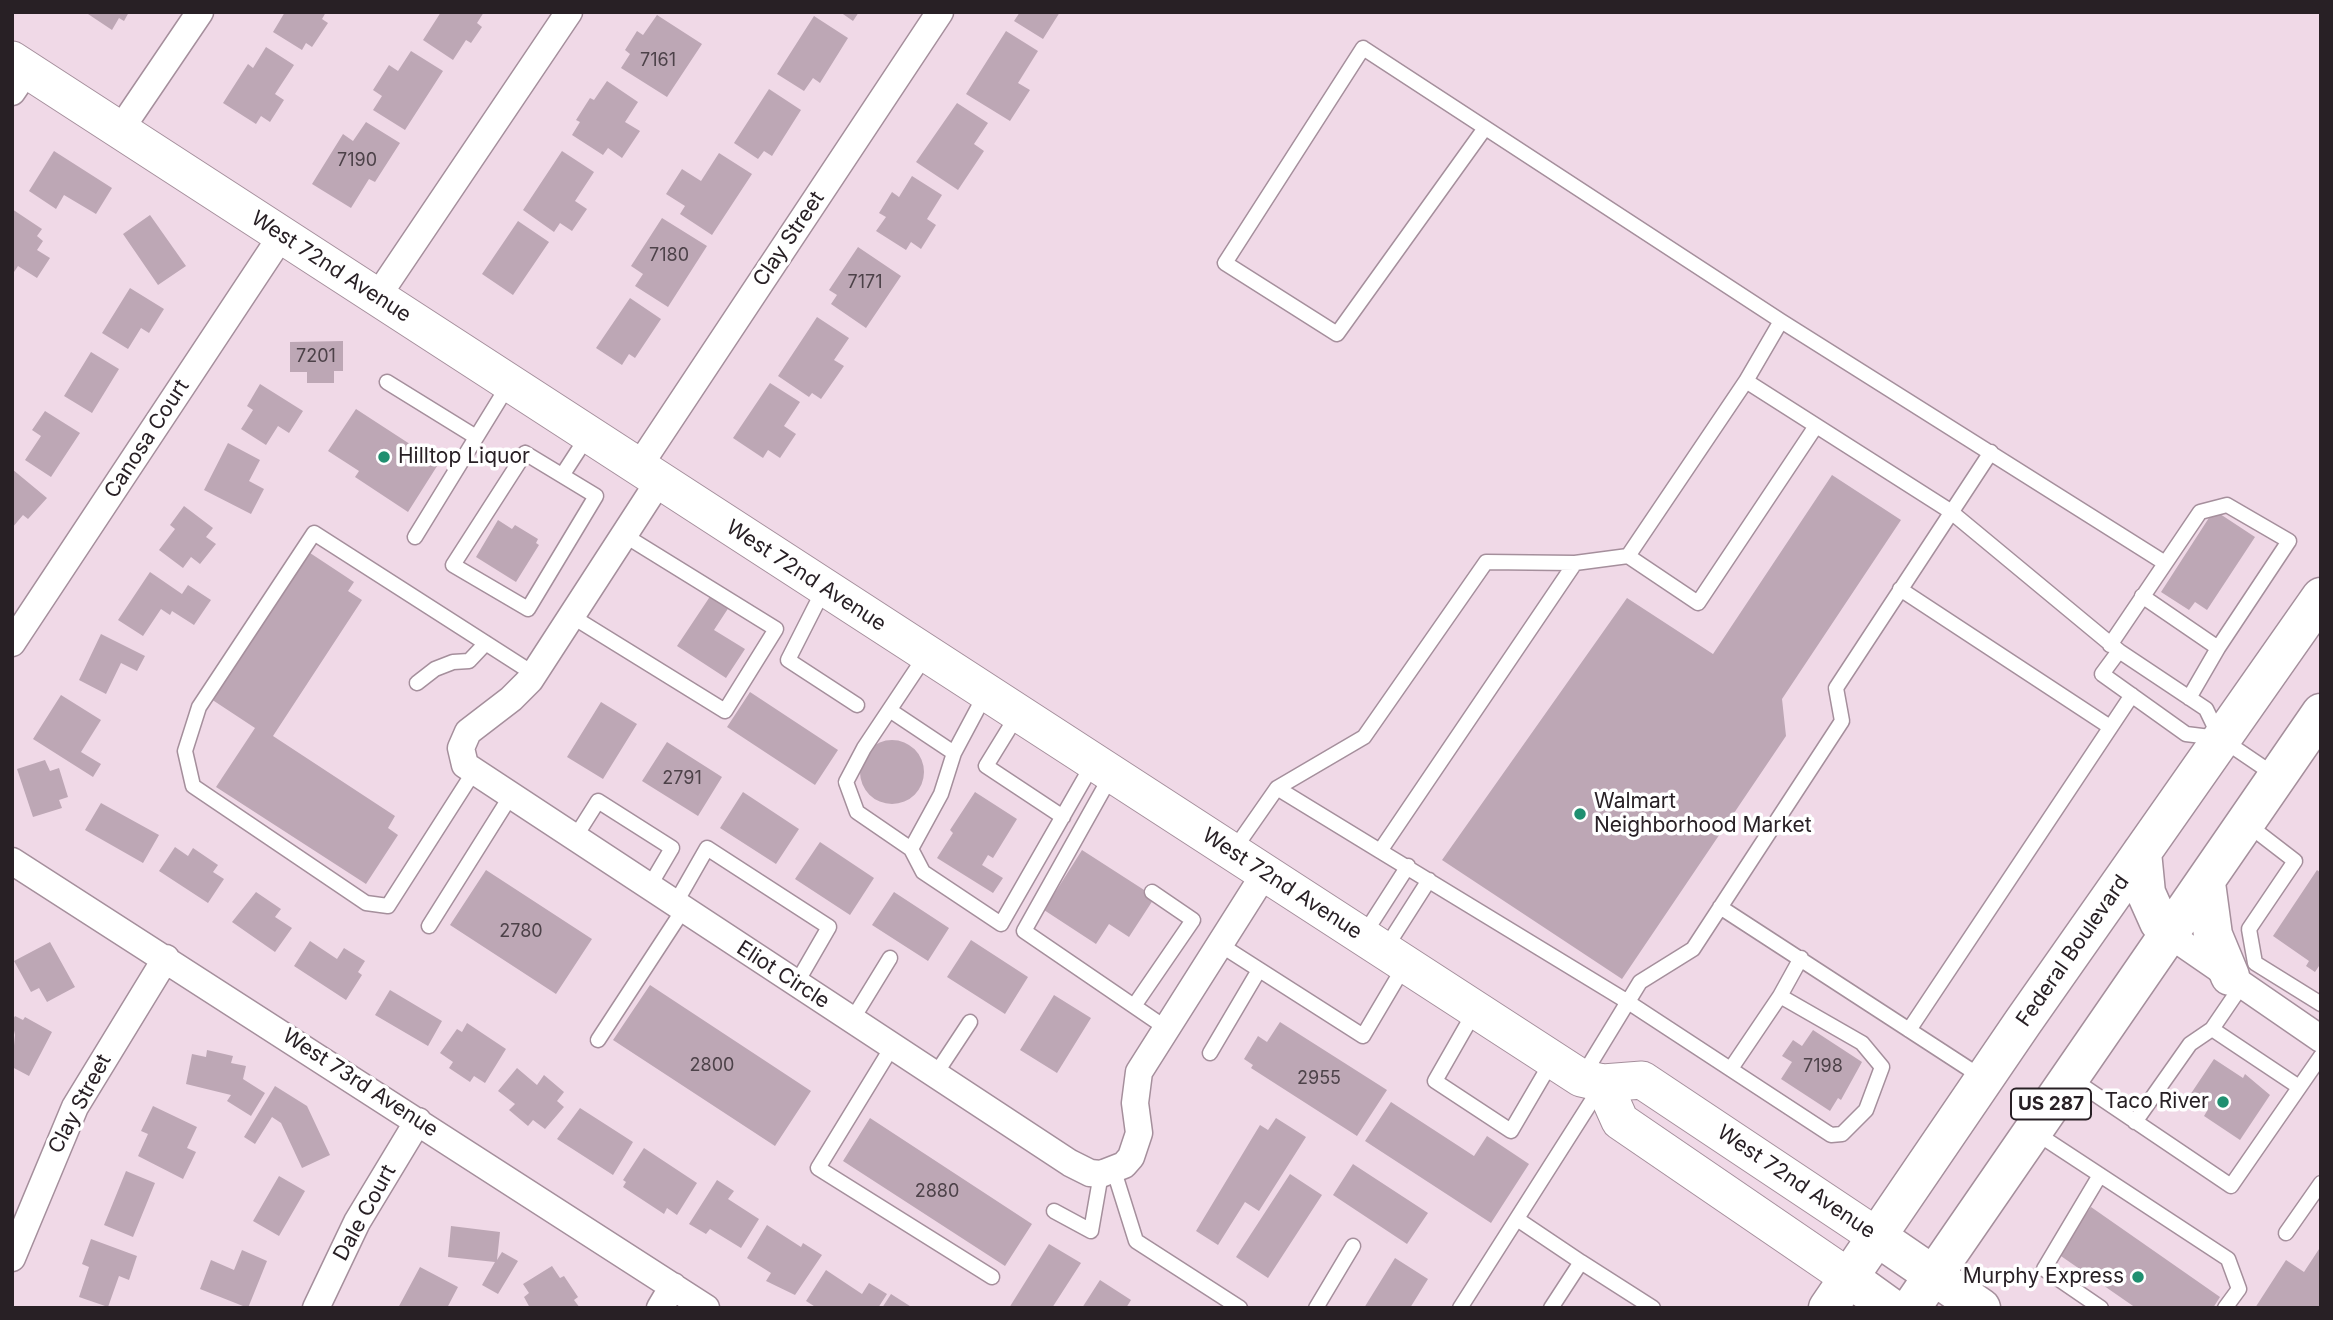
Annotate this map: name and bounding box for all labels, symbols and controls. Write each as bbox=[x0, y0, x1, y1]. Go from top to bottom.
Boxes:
house number: 7161 bbox=[640, 50, 676, 72]
house number: 7190 bbox=[337, 150, 377, 172]
street label: Clay Street bbox=[748, 187, 830, 291]
street label: West 72nd Avenue bbox=[246, 206, 416, 328]
house number: 7180 bbox=[649, 245, 689, 267]
house number: 7171 bbox=[847, 272, 883, 294]
house number: 7201 bbox=[296, 346, 336, 368]
street label: Canosa Court bbox=[99, 375, 195, 503]
place label: Hilltop Liquor bbox=[398, 444, 530, 470]
marker: Hilltop Liquor bbox=[376, 449, 392, 465]
street label: West 72nd Avenue bbox=[721, 515, 891, 637]
house number: 2791 bbox=[662, 768, 702, 790]
place label: Walmart Neighborhood Market bbox=[1594, 789, 1812, 839]
marker: Walmart Neighborhood Market bbox=[1572, 806, 1588, 822]
street label: West 72nd Avenue bbox=[1197, 823, 1367, 945]
street label: Federal Boulevard bbox=[2011, 870, 2135, 1032]
house number: 2780 bbox=[499, 921, 543, 943]
street label: Eliot Circle bbox=[732, 936, 834, 1014]
street label: West 73rd Avenue bbox=[278, 1023, 442, 1143]
street label: Clay Street bbox=[43, 1050, 117, 1158]
house number: 2800 bbox=[690, 1055, 734, 1077]
house number: 7198 bbox=[1803, 1056, 1843, 1078]
house number: 2955 bbox=[1297, 1068, 1341, 1090]
road number: US 287 bbox=[2011, 1088, 2091, 1120]
place label: Taco River bbox=[2105, 1089, 2209, 1115]
marker: Taco River bbox=[2215, 1094, 2231, 1110]
street label: West 72nd Avenue bbox=[1712, 1120, 1880, 1244]
street label: Dale Court bbox=[328, 1161, 402, 1265]
house number: 2880 bbox=[915, 1181, 959, 1203]
place label: Murphy Express bbox=[1963, 1264, 2124, 1290]
marker: Murphy Express bbox=[2130, 1269, 2146, 1285]

